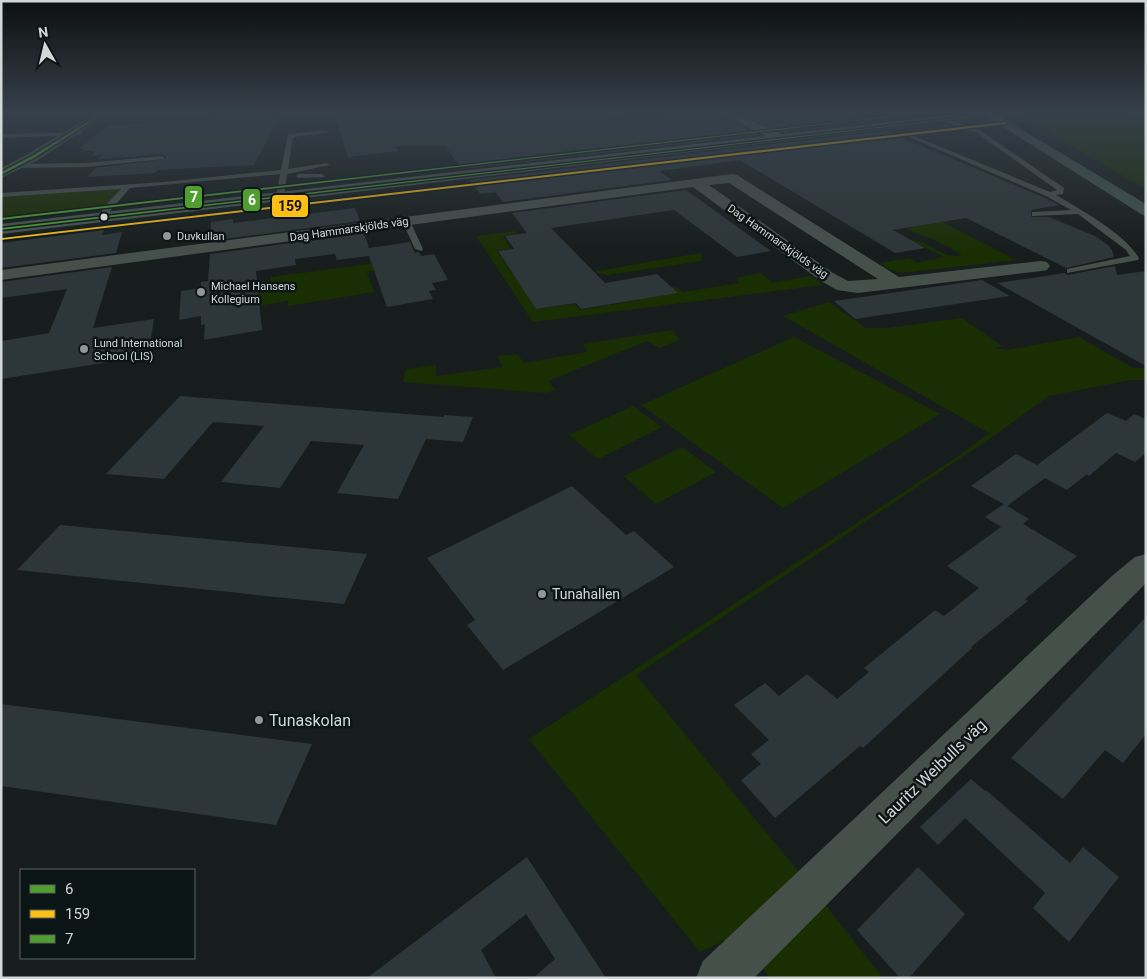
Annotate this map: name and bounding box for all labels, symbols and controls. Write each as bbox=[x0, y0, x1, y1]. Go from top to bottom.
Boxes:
north arrow bbox=[20, 20, 70, 70]
text: N bbox=[37, 24, 49, 41]
line badge: 7 bbox=[184, 185, 203, 209]
line badge: 6 bbox=[242, 188, 261, 212]
text: 7 bbox=[190, 189, 198, 205]
text: 6 bbox=[248, 192, 256, 208]
line badge: 159 bbox=[271, 194, 309, 218]
text: 159 bbox=[278, 198, 302, 214]
street label: Dag Hammarskjölds väg bbox=[725, 202, 831, 281]
unlabelled marker bbox=[99, 212, 109, 222]
street label: Dag Hammarskjölds väg bbox=[289, 215, 409, 244]
marker: Duvkullan bbox=[161, 230, 173, 242]
place label: Duvkullan bbox=[177, 230, 225, 243]
place label: Michael Hansens Kollegium bbox=[211, 280, 296, 306]
marker: Michael Hansens Kollegium bbox=[195, 286, 207, 298]
place label: Lund International School (LIS) bbox=[94, 337, 182, 363]
marker: Lund International School (LIS) bbox=[78, 343, 90, 355]
place label: Tunahallen bbox=[552, 586, 620, 602]
marker: Tunahallen bbox=[536, 588, 548, 600]
place label: Tunaskolan bbox=[269, 711, 351, 730]
marker: Tunaskolan bbox=[253, 714, 265, 726]
street label: Lauritz Weibulls väg bbox=[875, 715, 990, 828]
legend bbox=[20, 869, 195, 959]
text: 6 bbox=[65, 880, 73, 898]
text: 159 bbox=[65, 905, 90, 923]
text: 7 bbox=[65, 930, 73, 948]

